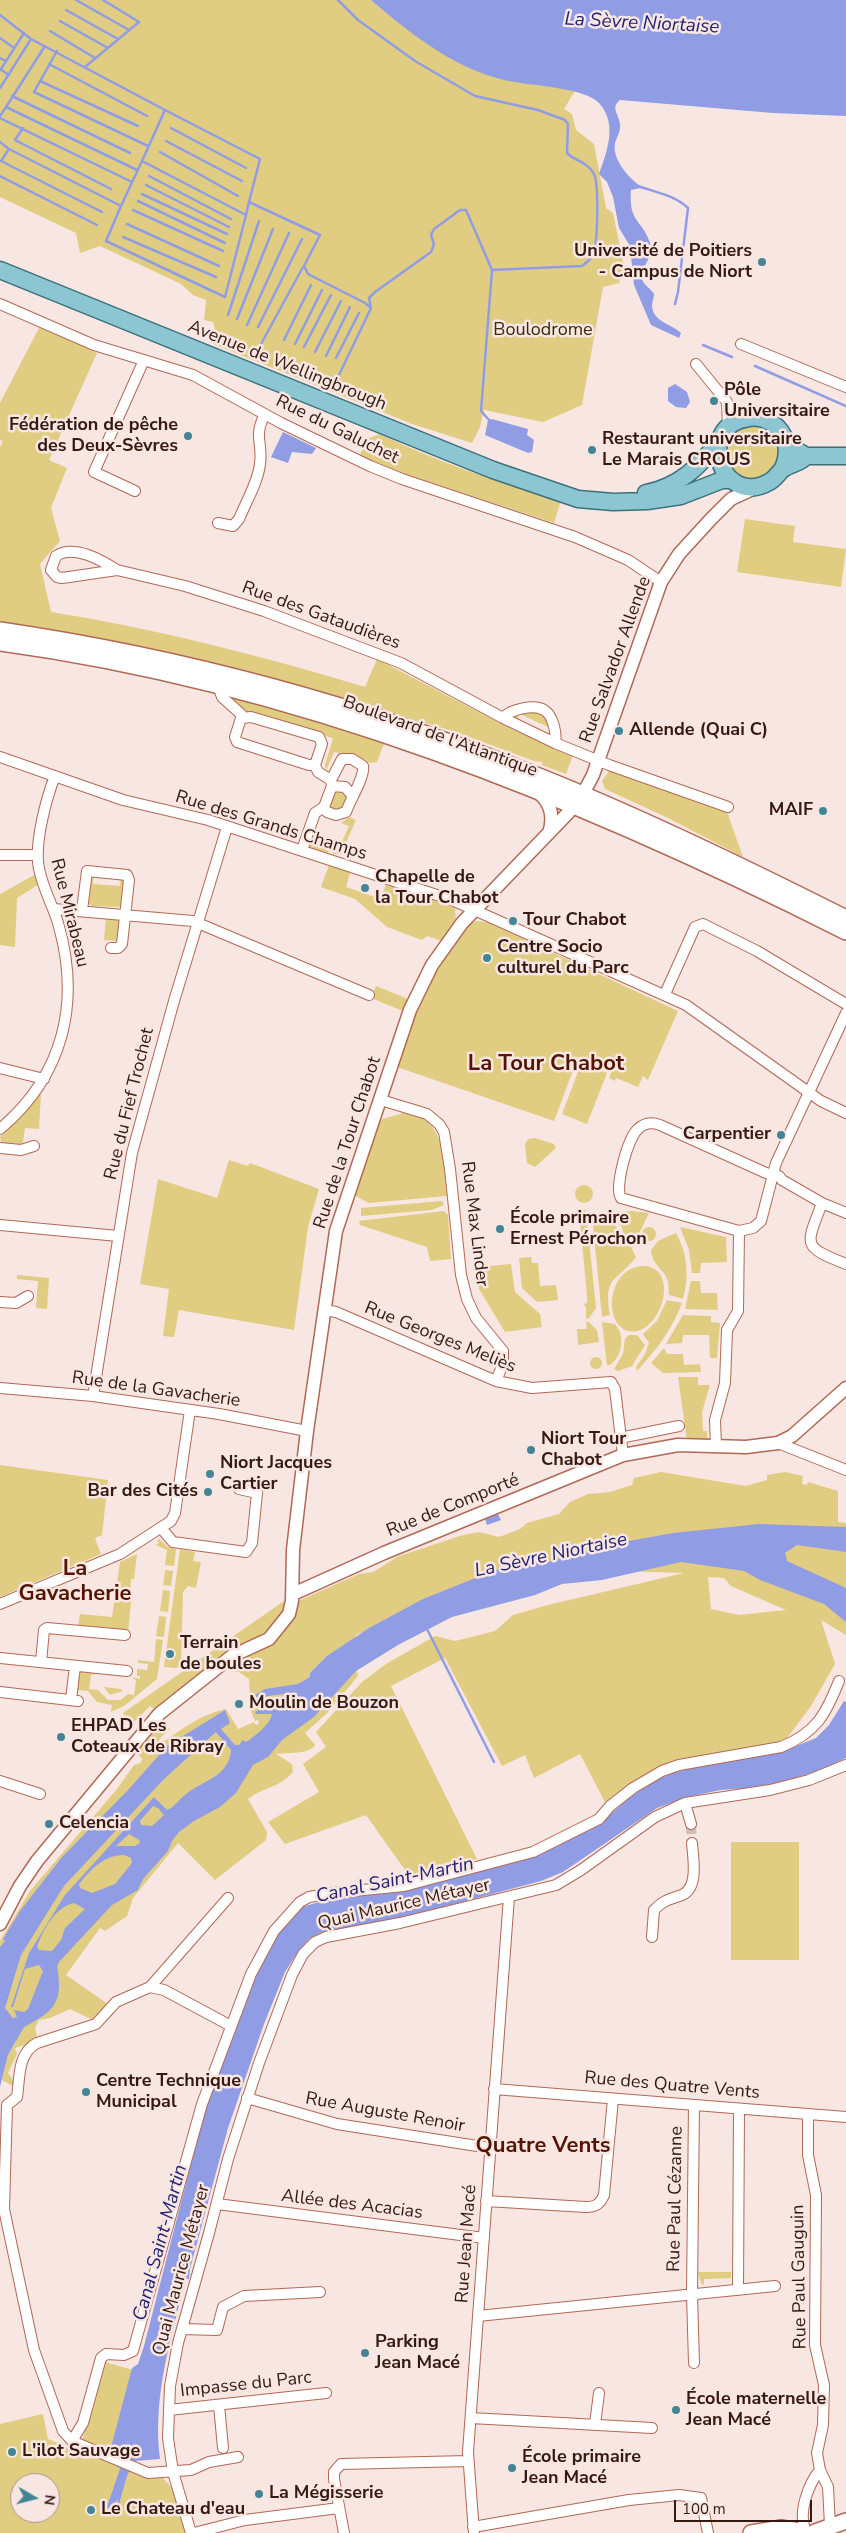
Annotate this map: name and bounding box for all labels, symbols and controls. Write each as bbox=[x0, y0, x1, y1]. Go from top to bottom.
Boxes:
water label: La Sèvre Niortaise bbox=[564, 9, 720, 39]
place label: Université de Poitiers - Campus de Niort bbox=[574, 241, 752, 284]
marker: Université de Poitiers - Campus de Niort bbox=[756, 256, 768, 268]
street label: Avenue de Wellingbrough bbox=[185, 316, 389, 416]
park label: Boulodrome bbox=[493, 320, 593, 342]
place label: Pôle Universitaire bbox=[724, 380, 830, 422]
street label: Rue du Galuchet bbox=[272, 391, 402, 469]
marker: Pôle Universitaire bbox=[708, 395, 720, 407]
place label: Fédération de pêche des Deux-Sèvres bbox=[9, 415, 178, 458]
place label: Restaurant universitaire Le Marais CROUS bbox=[602, 429, 802, 472]
marker: Fédération de pêche des Deux-Sèvres bbox=[182, 430, 194, 442]
marker: Restaurant universitaire Le Marais CROUS bbox=[586, 444, 598, 456]
street label: Rue Salvador Allende bbox=[576, 574, 656, 746]
street label: Rue des Gataudières bbox=[239, 577, 403, 655]
street label: Boulevard de l'Atlantique bbox=[340, 692, 540, 782]
place label: Allende (Quai C) bbox=[629, 720, 768, 742]
marker: Allende (Quai C) bbox=[613, 725, 625, 737]
street label: Rue des Grands Champs bbox=[173, 787, 369, 865]
place label: MAIF bbox=[769, 800, 813, 822]
marker: MAIF bbox=[817, 805, 829, 817]
street label: Rue Mirabeau bbox=[45, 856, 93, 970]
place label: Chapelle de la Tour Chabot bbox=[375, 867, 499, 910]
marker: Chapelle de la Tour Chabot bbox=[359, 882, 371, 894]
place label: Tour Chabot bbox=[523, 910, 626, 932]
marker: Tour Chabot bbox=[507, 915, 519, 927]
place label: Centre Socio culturel du Parc bbox=[497, 937, 629, 980]
marker: Centre Socio culturel du Parc bbox=[481, 952, 493, 964]
street label: Rue du Fief Trochet bbox=[101, 1026, 159, 1182]
district label: La Tour Chabot bbox=[468, 1052, 624, 1078]
street label: Rue de la Tour Chabot bbox=[310, 1054, 386, 1232]
place label: Carpentier bbox=[683, 1124, 771, 1146]
marker: Carpentier bbox=[775, 1129, 787, 1141]
street label: Rue Max Linder bbox=[456, 1160, 492, 1288]
place label: École primaire Ernest Pérochon bbox=[510, 1208, 647, 1250]
marker: École primaire Ernest Pérochon bbox=[494, 1223, 506, 1235]
street label: Rue Georges Meliès bbox=[361, 1298, 519, 1378]
street label: Rue de la Gavacherie bbox=[70, 1367, 242, 1413]
place label: Niort Tour Chabot bbox=[541, 1429, 626, 1472]
marker: Niort Tour Chabot bbox=[525, 1444, 537, 1456]
place label: Niort Jacques Cartier bbox=[220, 1453, 332, 1496]
marker: Niort Jacques Cartier bbox=[204, 1468, 216, 1480]
street label: Rue de Comporté bbox=[384, 1470, 522, 1542]
place label: Bar des Cités bbox=[87, 1481, 198, 1503]
marker: Bar des Cités bbox=[202, 1486, 214, 1498]
water label: La Sèvre Niortaise bbox=[473, 1529, 629, 1583]
district label: La Gavacherie bbox=[19, 1557, 131, 1608]
place label: Terrain de boules bbox=[180, 1633, 261, 1676]
marker: Terrain de boules bbox=[164, 1648, 176, 1660]
place label: Moulin de Bouzon bbox=[249, 1693, 399, 1715]
marker: Moulin de Bouzon bbox=[233, 1698, 245, 1710]
place label: EHPAD Les Coteaux de Ribray bbox=[71, 1716, 224, 1758]
marker: EHPAD Les Coteaux de Ribray bbox=[55, 1731, 67, 1743]
place label: Celencia bbox=[59, 1813, 129, 1835]
marker: Celencia bbox=[43, 1818, 55, 1830]
water label: Canal Saint-Martin bbox=[314, 1853, 476, 1909]
street label: Quai Maurice Métayer bbox=[316, 1875, 492, 1935]
street label: Rue des Quatre Vents bbox=[583, 2068, 761, 2104]
place label: Centre Technique Municipal bbox=[96, 2071, 241, 2114]
marker: Centre Technique Municipal bbox=[80, 2086, 92, 2098]
street label: Rue Auguste Renoir bbox=[304, 2088, 466, 2138]
street label: Rue Paul Cézanne bbox=[664, 2126, 688, 2272]
district label: Quatre Vents bbox=[475, 2134, 611, 2160]
water label: Canal Saint-Martin bbox=[129, 2162, 193, 2324]
street label: Quai Maurice Métayer bbox=[149, 2182, 215, 2358]
street label: Rue Jean Macé bbox=[452, 2184, 482, 2304]
street label: Allée des Acacias bbox=[280, 2186, 424, 2224]
street label: Rue Paul Gauguin bbox=[788, 2204, 812, 2350]
place label: Parking Jean Macé bbox=[375, 2332, 460, 2374]
marker: Parking Jean Macé bbox=[359, 2347, 371, 2359]
street label: Impasse du Parc bbox=[179, 2367, 313, 2403]
place label: École maternelle Jean Macé bbox=[686, 2389, 826, 2432]
marker: École maternelle Jean Macé bbox=[670, 2404, 682, 2416]
place label: L'ilot Sauvage bbox=[22, 2441, 140, 2463]
marker: L'ilot Sauvage bbox=[6, 2446, 18, 2458]
place label: École primaire Jean Macé bbox=[522, 2447, 641, 2490]
marker: École primaire Jean Macé bbox=[506, 2462, 518, 2474]
north arrow bbox=[10, 2473, 60, 2523]
place label: La Mégisserie bbox=[269, 2483, 383, 2505]
marker: La Mégisserie bbox=[253, 2488, 265, 2500]
scale bar bbox=[676, 2490, 814, 2522]
text: N bbox=[39, 2493, 59, 2507]
place label: Le Chateau d'eau bbox=[101, 2499, 245, 2521]
text: 100 m bbox=[682, 2499, 726, 2519]
marker: Le Chateau d'eau bbox=[85, 2504, 97, 2516]

